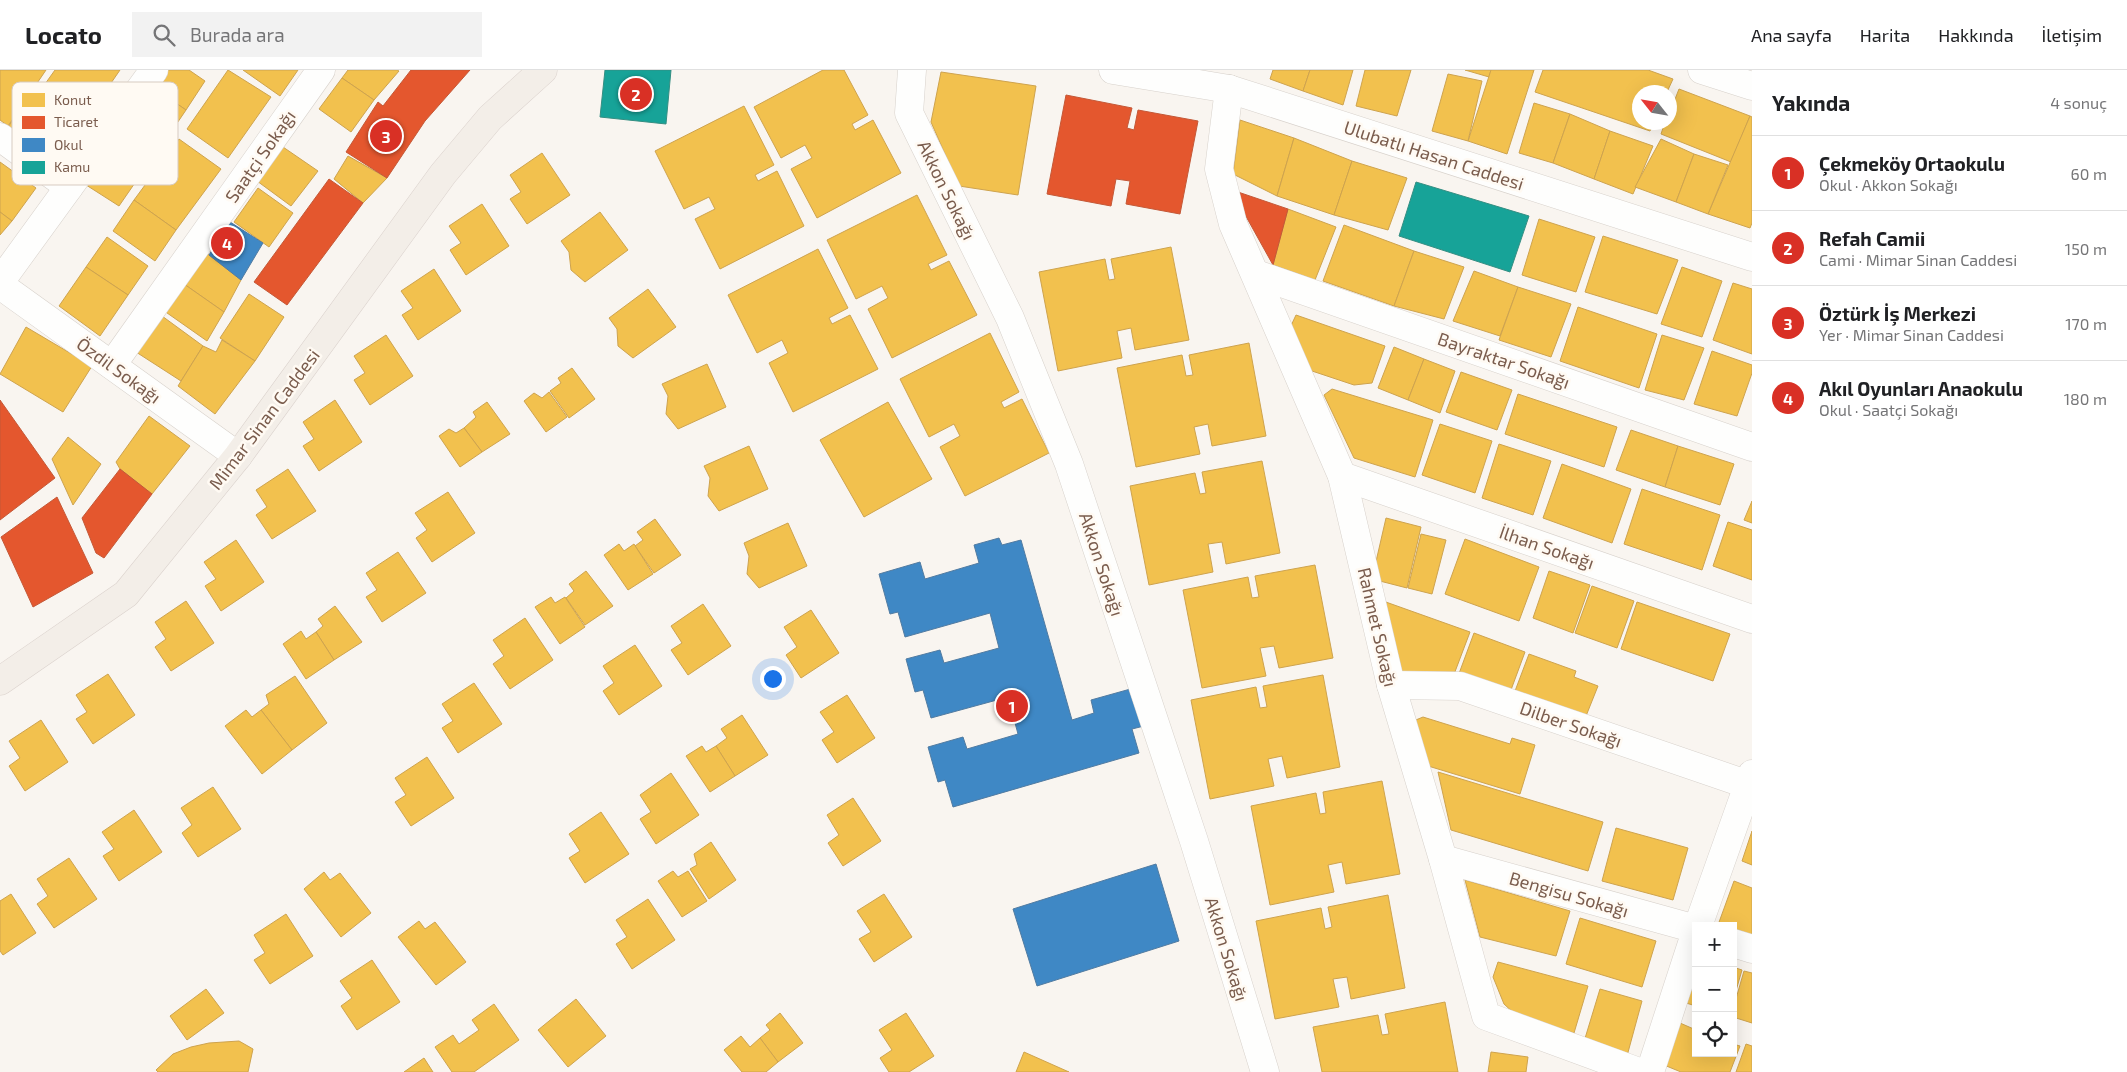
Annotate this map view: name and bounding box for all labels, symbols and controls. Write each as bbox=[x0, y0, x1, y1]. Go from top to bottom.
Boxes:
search box bbox=[132, 12, 482, 57]
text: Locato bbox=[25, 20, 102, 49]
icon: search bbox=[150, 21, 178, 49]
text: Burada ara bbox=[190, 23, 285, 46]
text: Ana sayfa bbox=[1751, 24, 1832, 46]
text: Harita bbox=[1860, 24, 1910, 46]
text: Hakkında bbox=[1938, 24, 2014, 46]
text: İletişim bbox=[2042, 24, 2102, 46]
pin: 2 bbox=[620, 75, 652, 113]
legend bbox=[12, 82, 178, 185]
north arrow bbox=[1632, 85, 1677, 130]
text: Yakında bbox=[1772, 90, 1850, 115]
text: Konut bbox=[54, 91, 92, 108]
text: 4 sonuç bbox=[2050, 93, 2107, 112]
street label: Saatçi Sokağı bbox=[220, 105, 301, 207]
text: Ticaret bbox=[54, 113, 98, 130]
street label: Ulubatlı Hasan Caddesi bbox=[1341, 116, 1527, 194]
pin: 3 bbox=[370, 117, 402, 155]
text: Okul bbox=[54, 136, 83, 153]
street label: Akkon Sokağı bbox=[913, 137, 981, 243]
text: Çekmeköy Ortaokulu bbox=[1819, 152, 2005, 175]
text: Kamu bbox=[54, 158, 90, 175]
text: 1 bbox=[1785, 164, 1791, 183]
text: 60 m bbox=[2071, 164, 2107, 183]
text: Okul · Akkon Sokağı bbox=[1819, 175, 1958, 194]
pin: 4 bbox=[211, 224, 243, 262]
text: Refah Camii bbox=[1819, 227, 1925, 250]
text: 2 bbox=[1783, 239, 1793, 258]
text: 150 m bbox=[2065, 239, 2107, 258]
text: Cami · Mimar Sinan Caddesi bbox=[1819, 250, 2017, 269]
text: Öztürk İş Merkezi bbox=[1819, 302, 1976, 325]
text: 3 bbox=[1783, 314, 1793, 333]
text: 170 m bbox=[2065, 314, 2107, 333]
text: Yer · Mimar Sinan Caddesi bbox=[1819, 325, 2004, 344]
street label: Bayraktar Sokağı bbox=[1435, 327, 1573, 393]
street label: Özdil Sokağı bbox=[73, 332, 165, 408]
street label: Mimar Sinan Caddesi bbox=[204, 344, 324, 494]
text: Akıl Oyunları Anaokulu bbox=[1819, 377, 2023, 400]
text: 4 bbox=[1783, 389, 1793, 408]
text: 180 m bbox=[2064, 389, 2107, 408]
text: Okul · Saatçi Sokağı bbox=[1819, 400, 1958, 419]
street label: Akkon Sokağı bbox=[1075, 509, 1129, 619]
street label: İlhan Sokağı bbox=[1497, 521, 1597, 573]
street label: Rahmet Sokağı bbox=[1354, 565, 1402, 689]
your location bbox=[760, 666, 786, 692]
pin: 1 bbox=[996, 687, 1028, 725]
street label: Dilber Sokağı bbox=[1517, 696, 1625, 752]
street label: Bengisu Sokağı bbox=[1507, 866, 1631, 922]
street label: Akkon Sokağı bbox=[1201, 894, 1253, 1004]
map controls bbox=[1692, 922, 1737, 1057]
button: + bbox=[1692, 922, 1737, 967]
button: − bbox=[1692, 967, 1737, 1012]
button: locate bbox=[1692, 1012, 1737, 1057]

